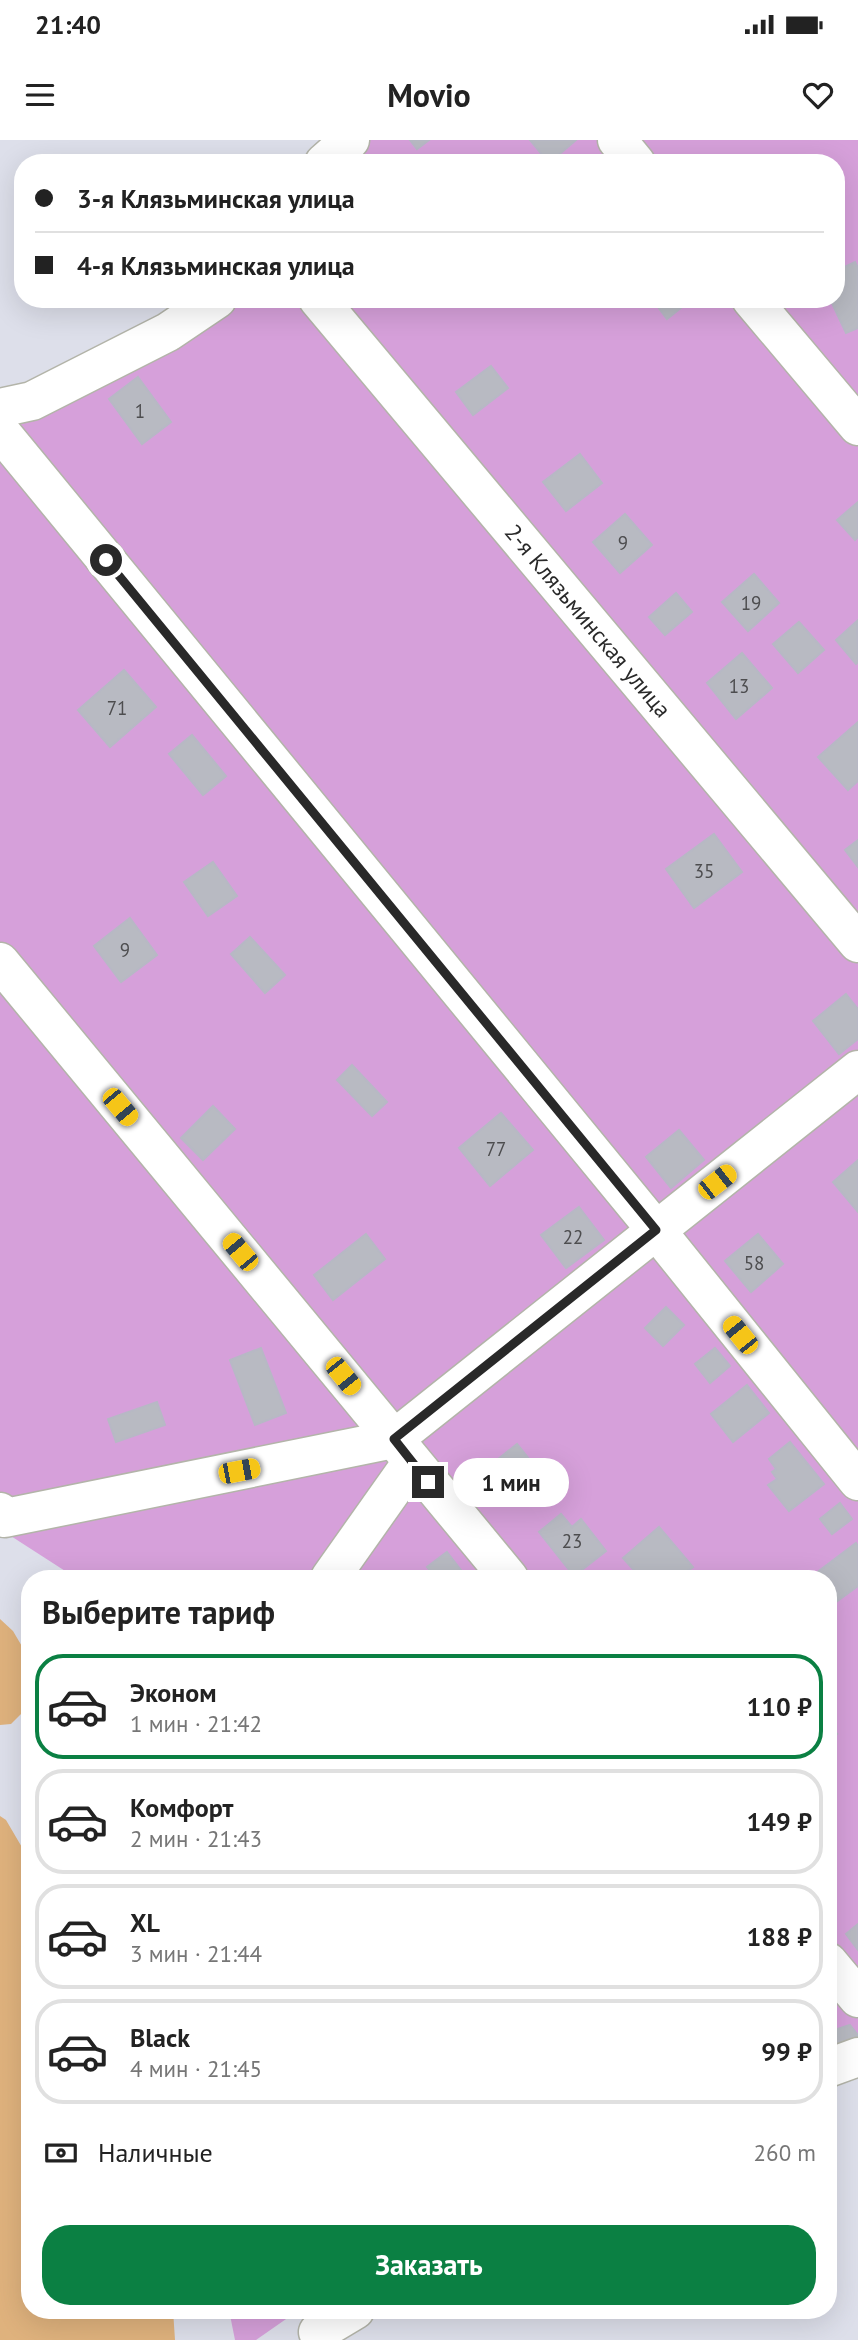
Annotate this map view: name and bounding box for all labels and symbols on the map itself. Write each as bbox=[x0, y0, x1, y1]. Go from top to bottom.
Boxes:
house number: 1 bbox=[135, 399, 145, 423]
street label: 2-я Клязьминская улица bbox=[499, 518, 678, 723]
house number: 9 bbox=[618, 531, 628, 555]
route start bbox=[90, 544, 122, 576]
house number: 19 bbox=[741, 591, 761, 615]
house number: 13 bbox=[729, 674, 749, 698]
house number: 71 bbox=[107, 696, 127, 720]
house number: 35 bbox=[694, 859, 714, 883]
house number: 9 bbox=[120, 938, 130, 962]
car bbox=[99, 1084, 142, 1130]
house number: 77 bbox=[486, 1137, 506, 1161]
car bbox=[694, 1161, 741, 1203]
house number: 22 bbox=[563, 1225, 583, 1249]
car bbox=[219, 1229, 262, 1275]
house number: 58 bbox=[744, 1251, 764, 1275]
car bbox=[719, 1312, 762, 1358]
car bbox=[322, 1353, 365, 1399]
car bbox=[217, 1457, 262, 1485]
callout: 1 мин bbox=[452, 1458, 568, 1506]
route end bbox=[412, 1466, 444, 1498]
house number: 23 bbox=[562, 1529, 582, 1553]

